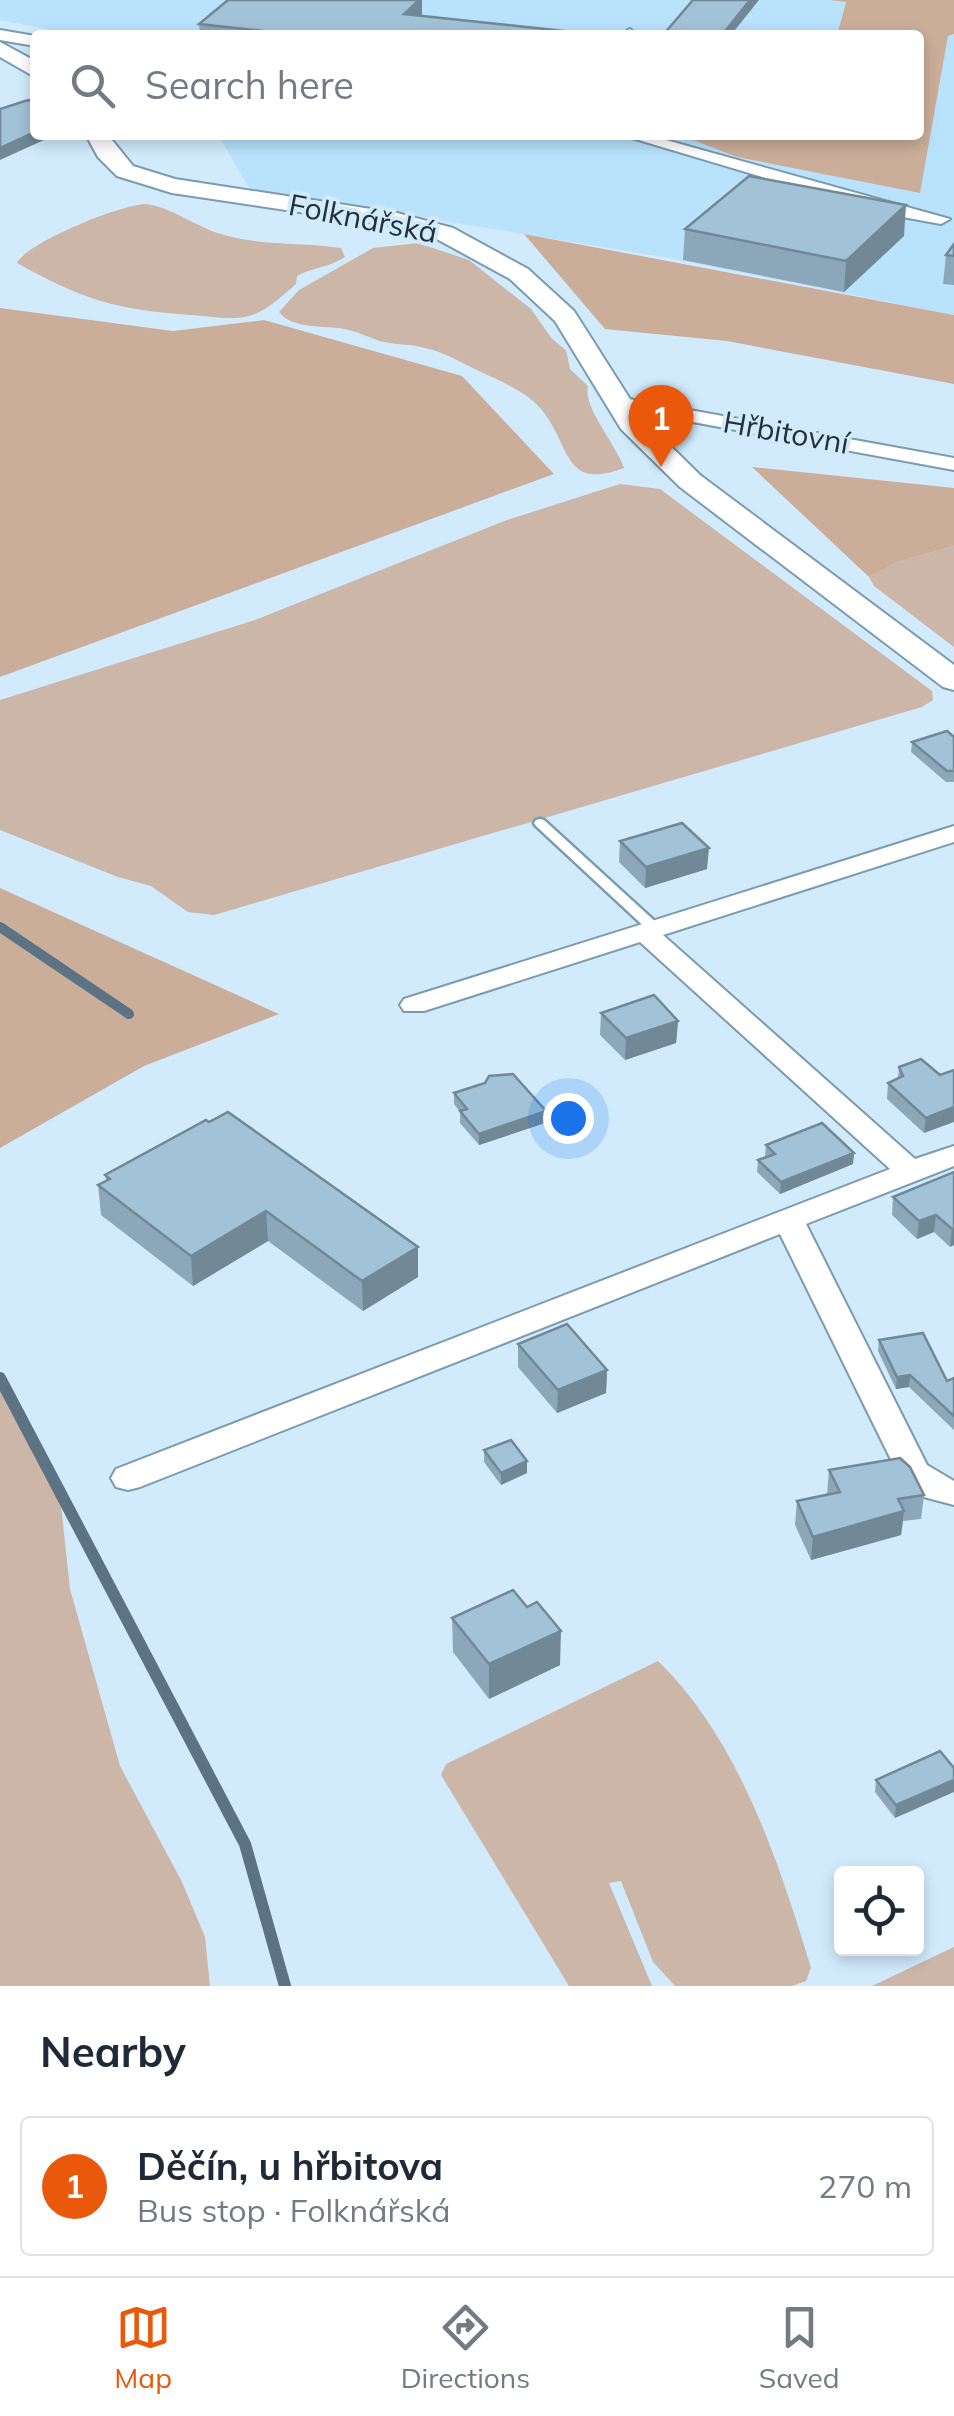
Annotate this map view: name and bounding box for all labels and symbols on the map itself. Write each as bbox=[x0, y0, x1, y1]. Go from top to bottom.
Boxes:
street label: Folknářská bbox=[286, 185, 441, 251]
pin: 1 bbox=[628, 384, 694, 467]
street label: Hřbitovní bbox=[720, 402, 854, 462]
your location bbox=[543, 1093, 594, 1144]

